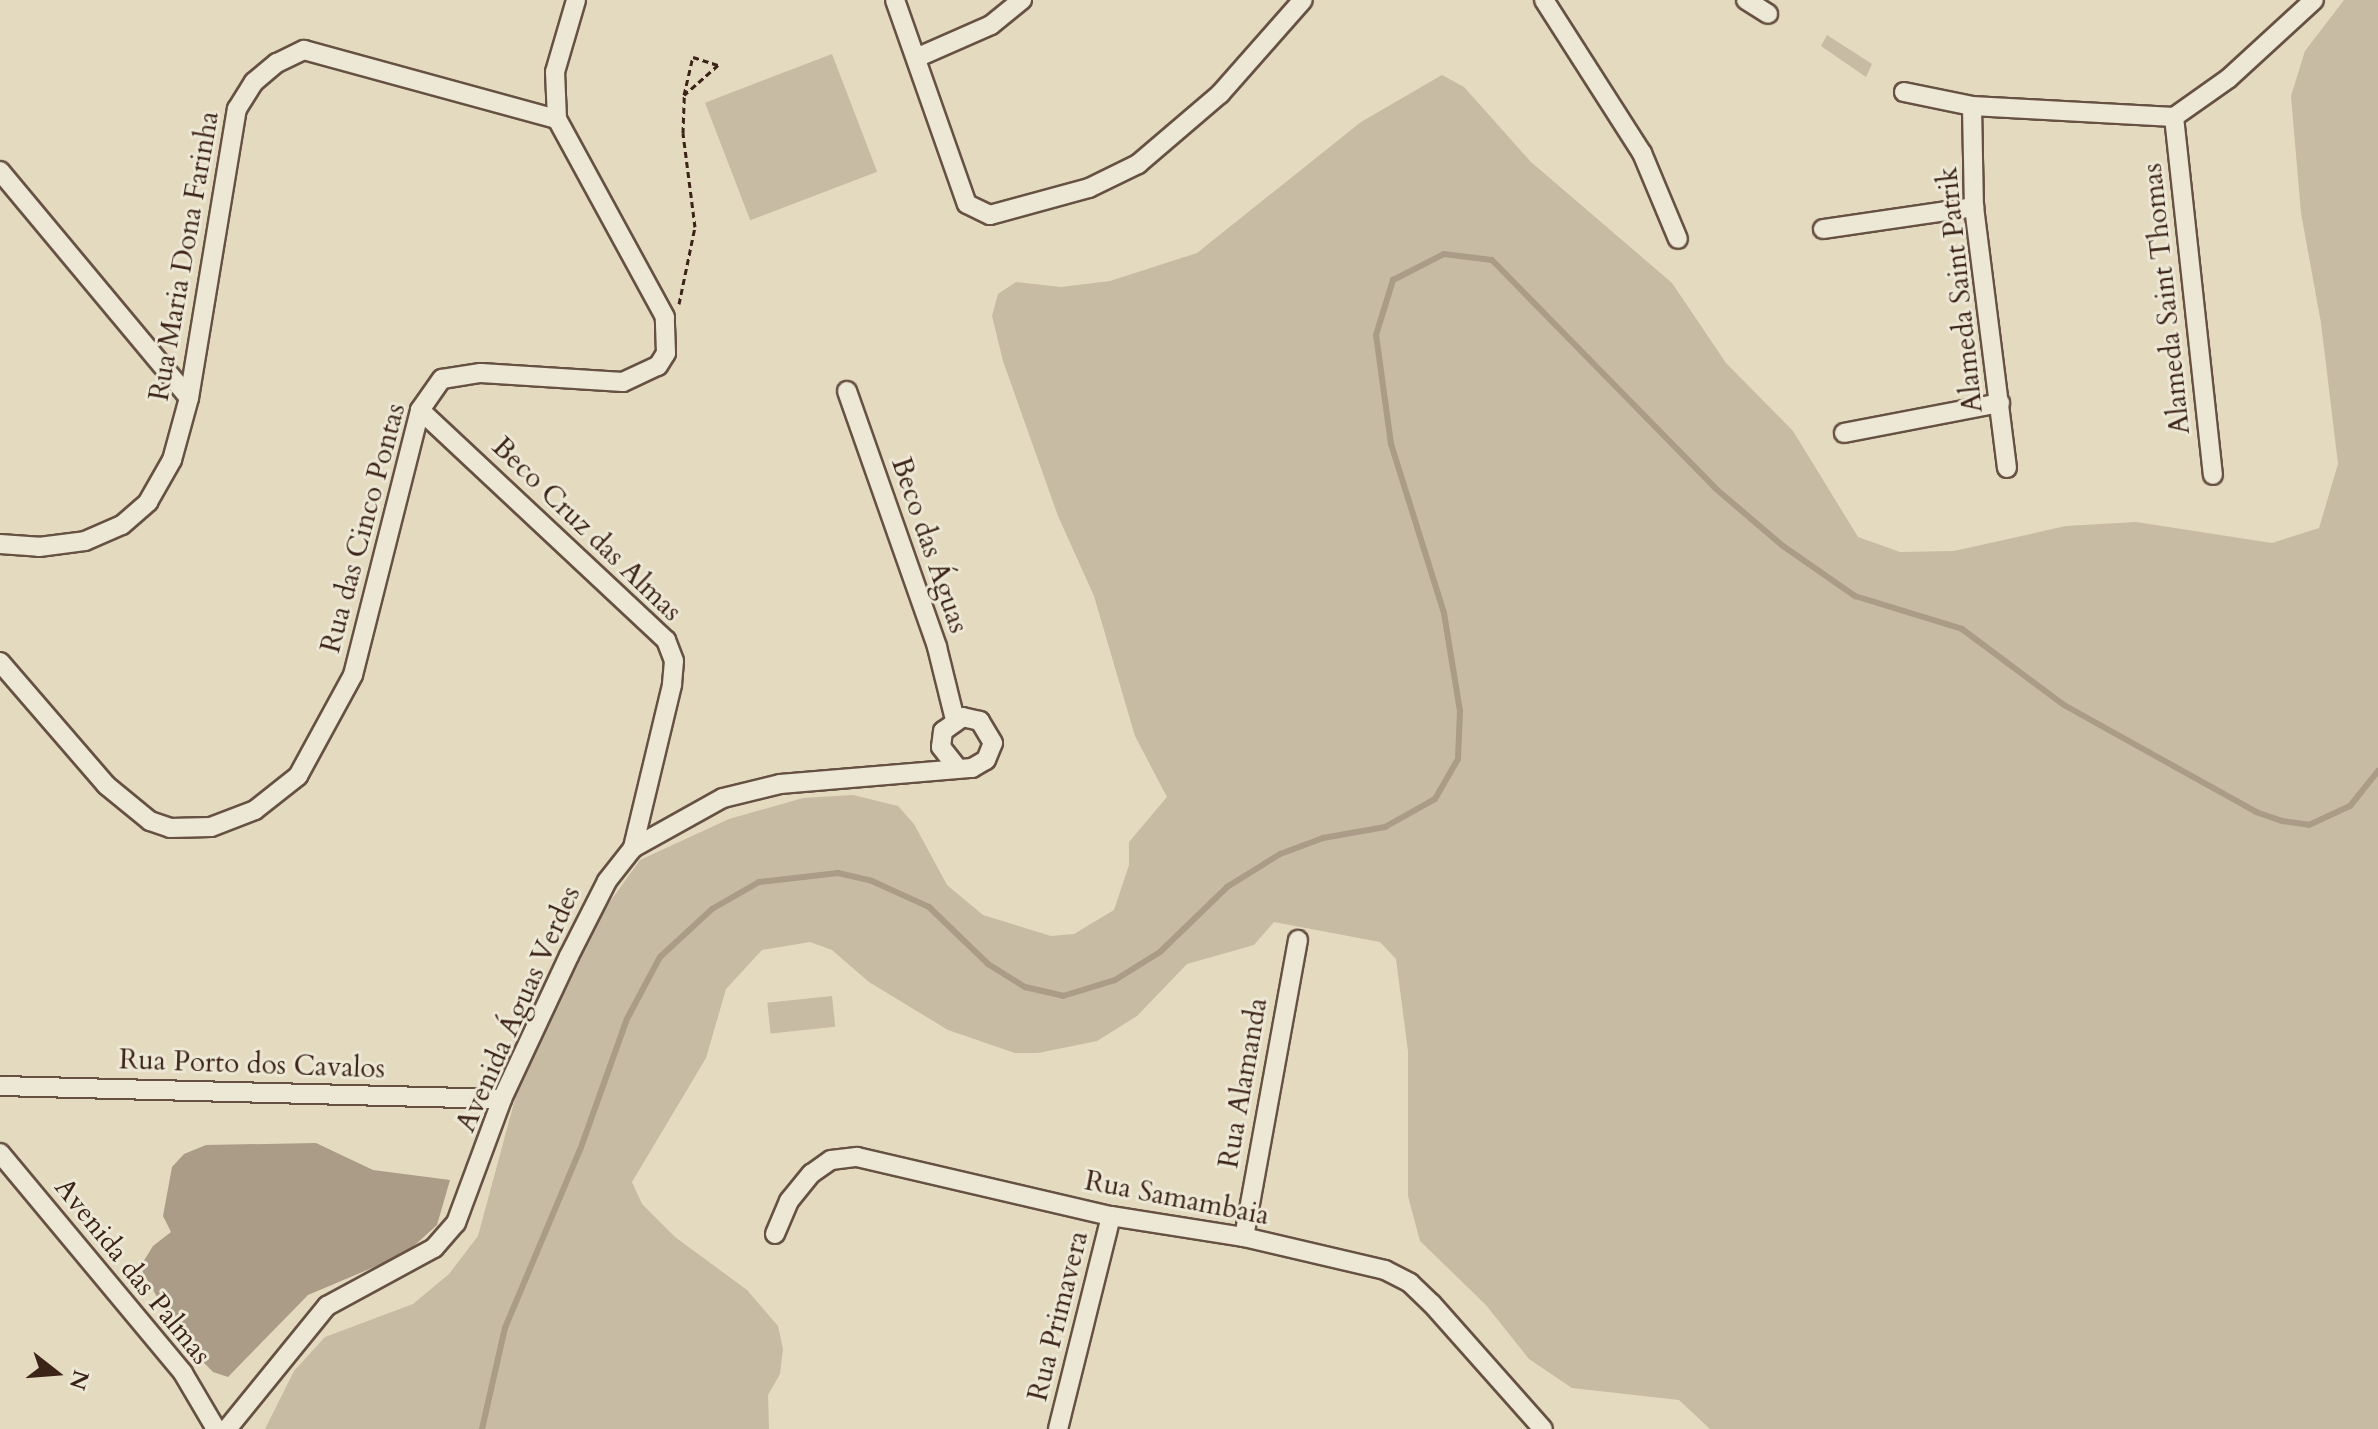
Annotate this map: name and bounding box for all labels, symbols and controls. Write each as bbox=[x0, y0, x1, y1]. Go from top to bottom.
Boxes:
street label: Rua Maria Dona Farinha bbox=[142, 109, 226, 403]
street label: Alameda Saint Thomas bbox=[2135, 162, 2197, 436]
street label: Alameda Saint Patrik bbox=[1930, 165, 1990, 415]
street label: Rua das Cinco Pontas bbox=[314, 400, 412, 656]
street label: Beco Cruz das Almas bbox=[485, 430, 689, 628]
street label: Beco das Águas bbox=[884, 453, 976, 637]
street label: Avenida Águas Verdes bbox=[449, 881, 587, 1137]
street label: Rua Alamanda bbox=[1212, 995, 1274, 1171]
street label: Rua Porto dos Cavalos bbox=[118, 1043, 386, 1085]
street label: Rua Samambaia bbox=[1082, 1164, 1272, 1232]
street label: Avenida das Palmas bbox=[48, 1171, 218, 1371]
street label: Rua Primavera bbox=[1021, 1228, 1095, 1404]
north arrow bbox=[16, 1333, 96, 1413]
text: N bbox=[62, 1367, 96, 1394]

